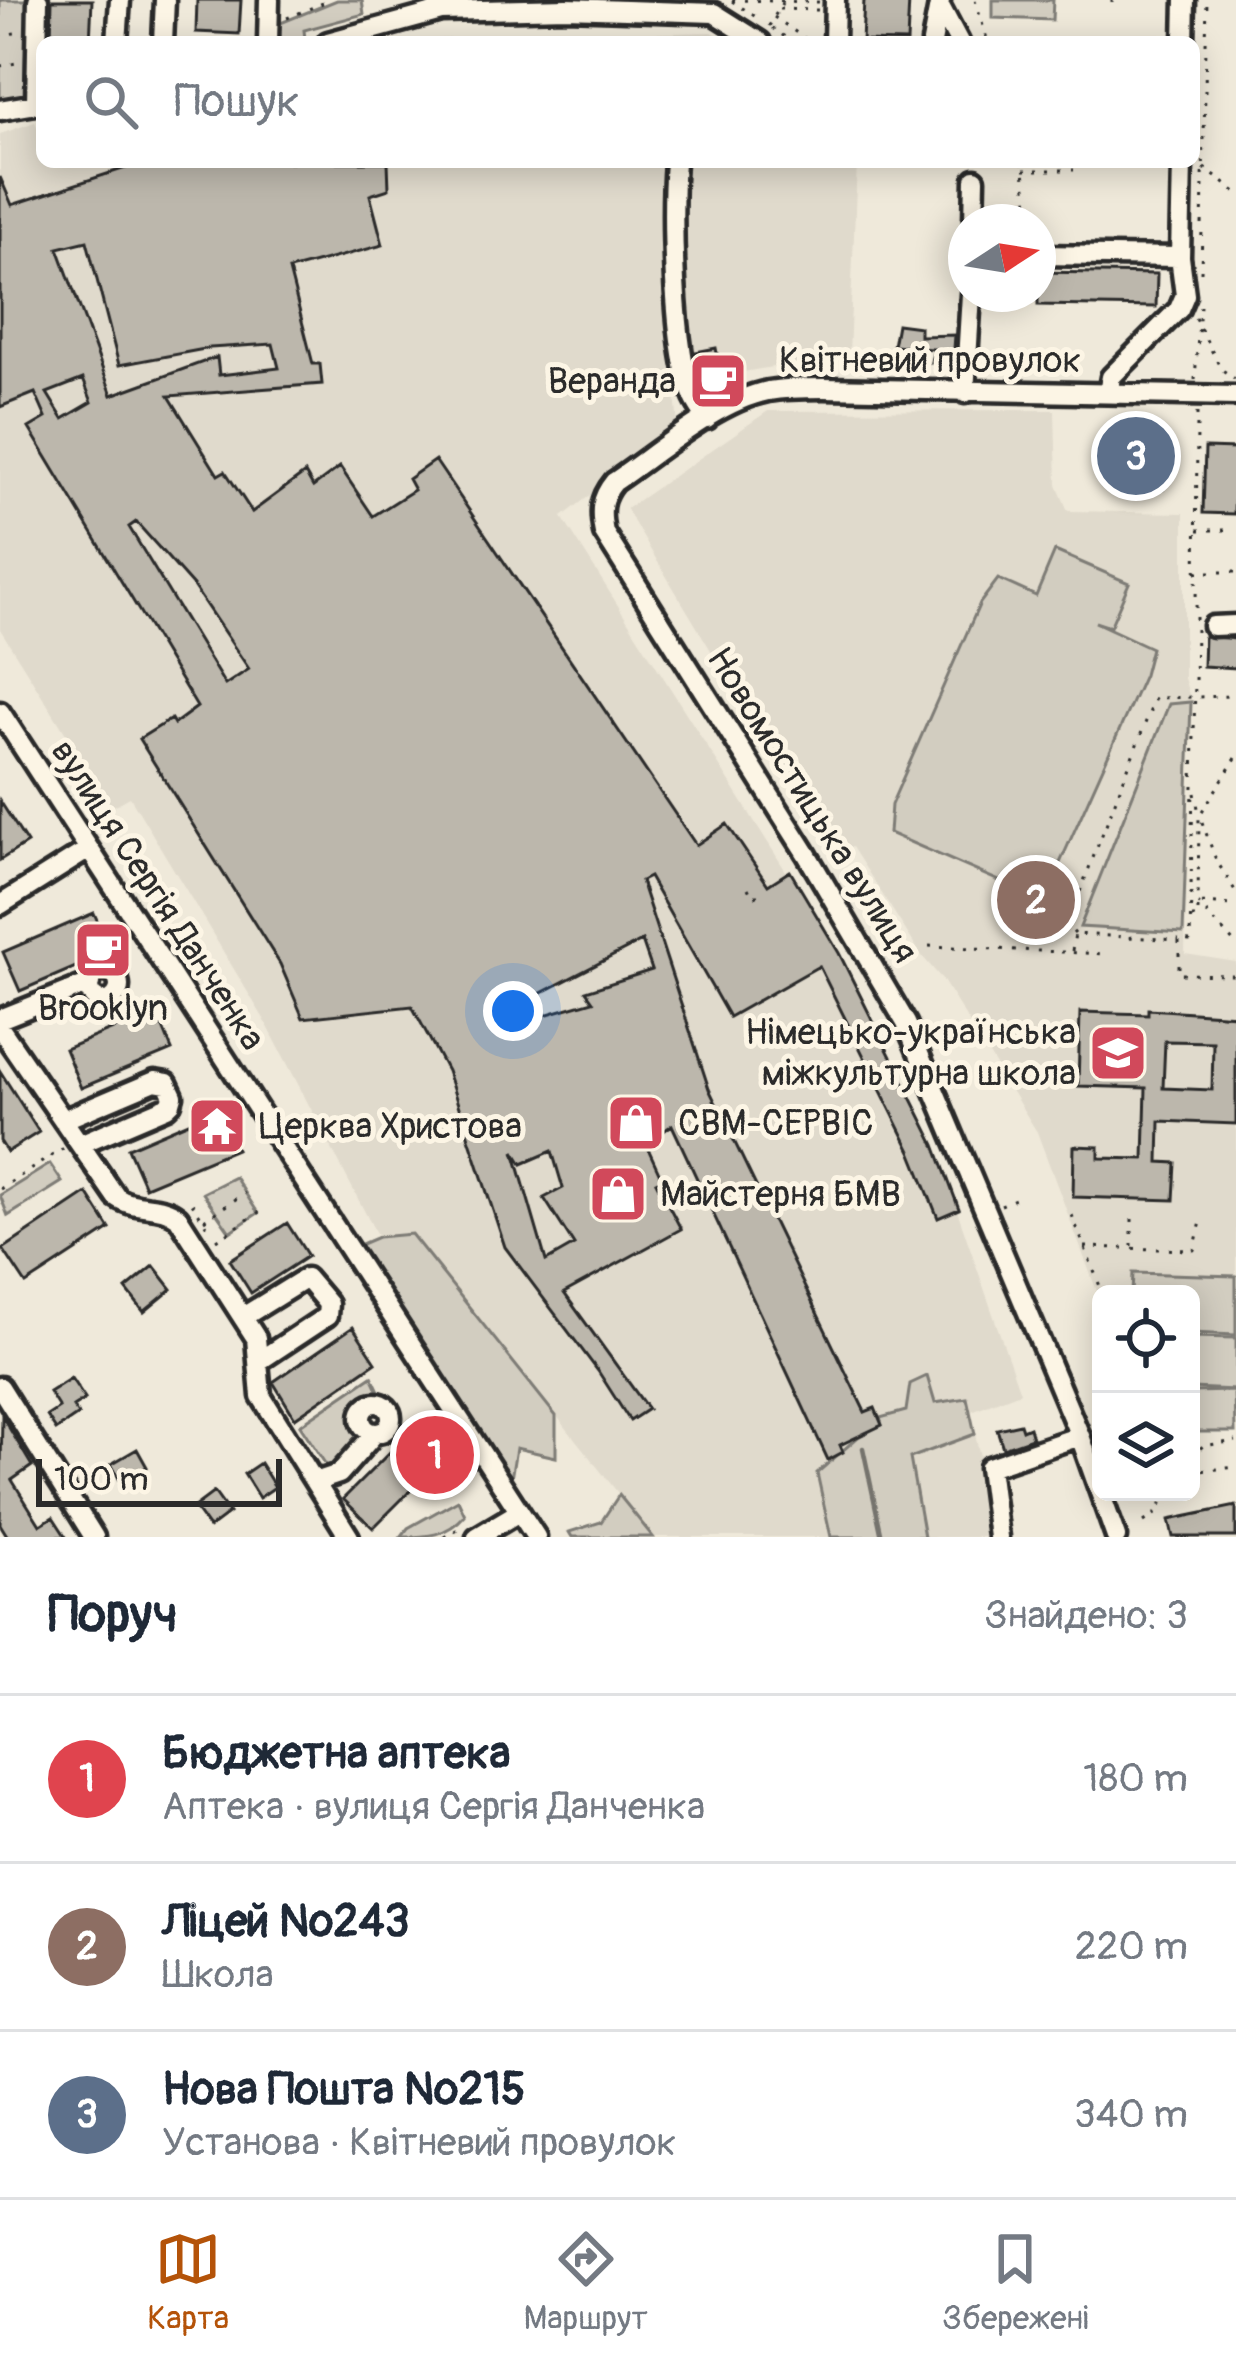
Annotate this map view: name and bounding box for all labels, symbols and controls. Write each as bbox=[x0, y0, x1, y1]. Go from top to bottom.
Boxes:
search box bbox=[36, 36, 1200, 168]
icon: search bbox=[78, 69, 144, 135]
text: Пошук bbox=[174, 74, 299, 130]
north arrow bbox=[948, 204, 1056, 312]
street label: Квітневий провулок bbox=[779, 338, 1081, 383]
cafe icon: Веранда bbox=[687, 350, 749, 412]
place label: Веранда bbox=[548, 359, 676, 404]
pin: 3 bbox=[1097, 411, 1175, 501]
street label: Новомостицька вулиця bbox=[697, 639, 927, 971]
street label: вулиця Сергія Данченка bbox=[41, 731, 275, 1059]
pin: 2 bbox=[997, 855, 1075, 945]
cafe icon: Brooklyn bbox=[72, 919, 134, 981]
your location bbox=[483, 981, 543, 1041]
place label: Brooklyn bbox=[38, 986, 168, 1031]
place label: Німецько-українська міжкультурна школа bbox=[745, 1010, 1076, 1096]
school or university icon: Німецько-українська міжкультурна школа bbox=[1087, 1022, 1149, 1084]
shop icon: СВМ-СЕРВІС bbox=[605, 1092, 667, 1154]
temple icon: Церква Христова bbox=[186, 1095, 248, 1157]
place label: СВМ-СЕРВІС bbox=[678, 1101, 873, 1146]
place label: Церква Христова bbox=[259, 1104, 522, 1149]
shop icon: Майстерня БМВ bbox=[587, 1163, 649, 1225]
place label: Майстерня БМВ bbox=[660, 1172, 901, 1217]
map controls bbox=[1092, 1285, 1200, 1501]
button: locate bbox=[1092, 1285, 1200, 1393]
button: layers bbox=[1092, 1393, 1200, 1501]
pin: 1 bbox=[396, 1410, 474, 1500]
scale bar bbox=[36, 1453, 282, 1506]
text: 100 m bbox=[54, 1459, 148, 1500]
text: Поруч bbox=[48, 1583, 178, 1647]
text: Знайдено: 3 bbox=[985, 1591, 1188, 1640]
text: Бюджетна аптека bbox=[162, 1726, 510, 1782]
text: 1 bbox=[79, 1754, 95, 1803]
text: 180 m bbox=[1083, 1754, 1188, 1803]
text: Аптека · вулиця Сергія Данченка bbox=[162, 1782, 705, 1831]
text: Ліцей №243 bbox=[162, 1894, 410, 1950]
text: 2 bbox=[76, 1922, 98, 1971]
text: 220 m bbox=[1075, 1922, 1188, 1971]
text: Школа bbox=[162, 1950, 274, 1999]
text: Нова Пошта №215 bbox=[162, 2062, 525, 2118]
text: 3 bbox=[76, 2090, 98, 2139]
text: 340 m bbox=[1074, 2090, 1188, 2139]
text: Установа · Квітневий провулок bbox=[162, 2118, 677, 2167]
tab: Карта bbox=[147, 2226, 229, 2339]
tab: Маршрут bbox=[523, 2226, 648, 2339]
tab: Збережені bbox=[942, 2226, 1089, 2339]

